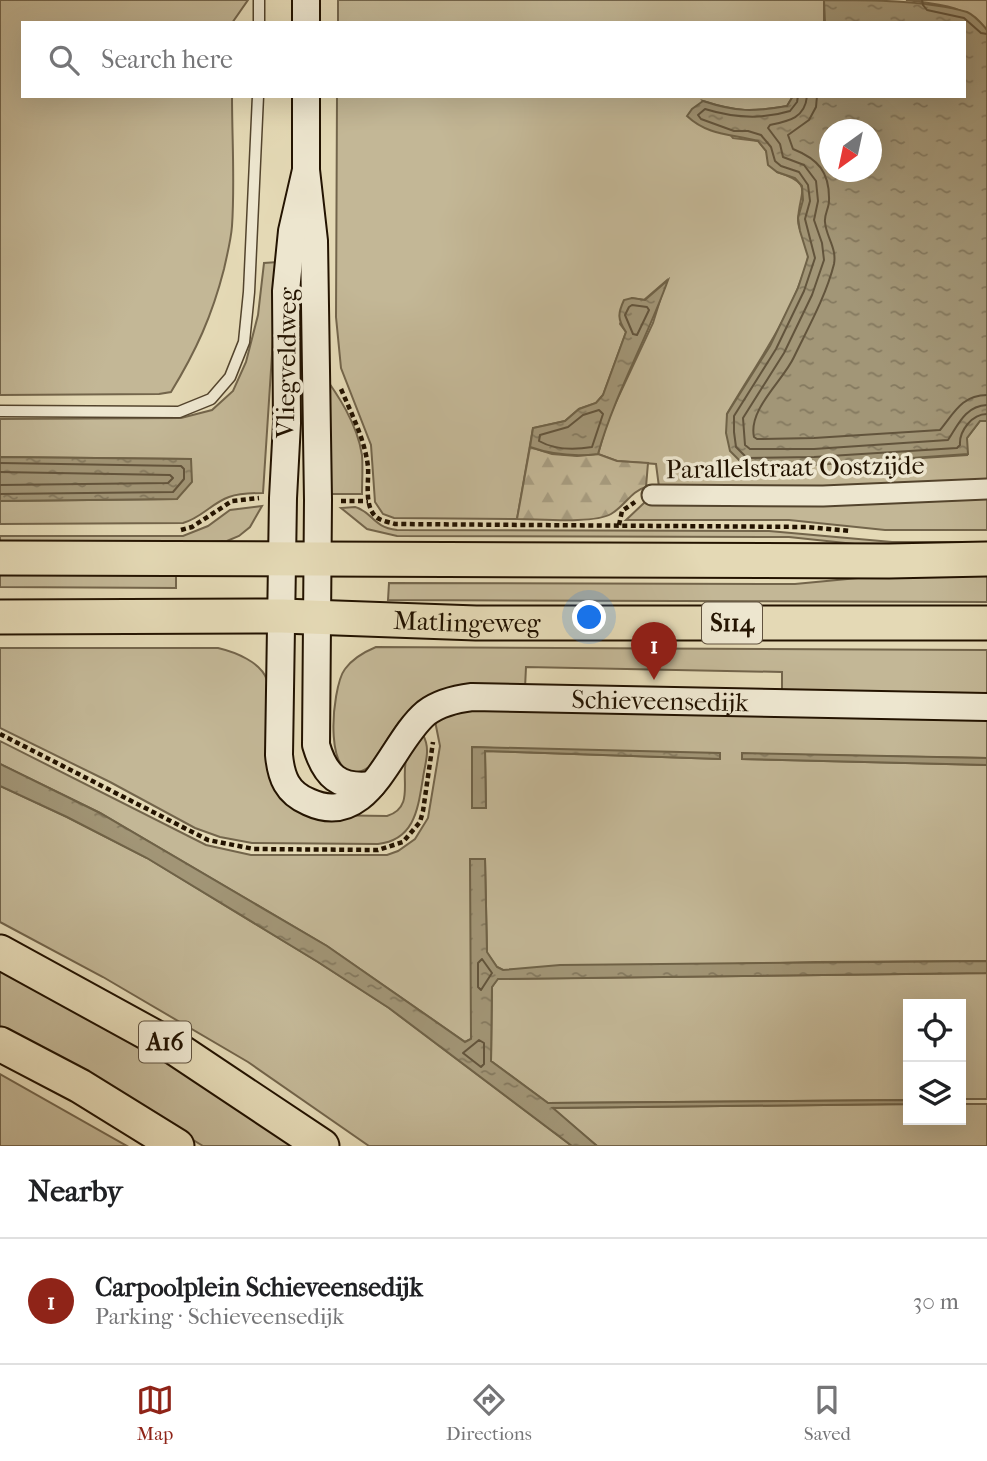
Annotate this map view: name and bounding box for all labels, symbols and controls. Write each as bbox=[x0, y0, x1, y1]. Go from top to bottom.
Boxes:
search box bbox=[21, 21, 966, 98]
icon: search bbox=[45, 41, 83, 79]
text: Search here bbox=[101, 44, 233, 75]
north arrow bbox=[819, 119, 882, 182]
street label: Vliegveldweg bbox=[270, 286, 303, 440]
street label: Parallelstraat Oostzijde bbox=[665, 450, 925, 485]
your location bbox=[572, 600, 606, 634]
road number: S114 bbox=[702, 602, 762, 644]
street label: Matlingeweg bbox=[393, 605, 542, 639]
pin: 1 bbox=[631, 622, 677, 680]
street label: Schieveensedijk bbox=[571, 684, 749, 718]
map controls bbox=[903, 999, 966, 1125]
button: locate bbox=[903, 999, 966, 1062]
road number: A16 bbox=[139, 1022, 191, 1062]
button: layers bbox=[903, 1062, 966, 1125]
text: Nearby bbox=[28, 1174, 123, 1209]
text: Carpoolplein Schieveensedijk bbox=[95, 1272, 423, 1303]
text: 1 bbox=[47, 1288, 55, 1315]
text: 30 m bbox=[913, 1288, 959, 1315]
text: Parking · Schieveensedijk bbox=[95, 1303, 344, 1330]
tab: Map bbox=[136, 1381, 174, 1445]
tab: Directions bbox=[446, 1381, 532, 1445]
tab: Saved bbox=[804, 1381, 851, 1445]

